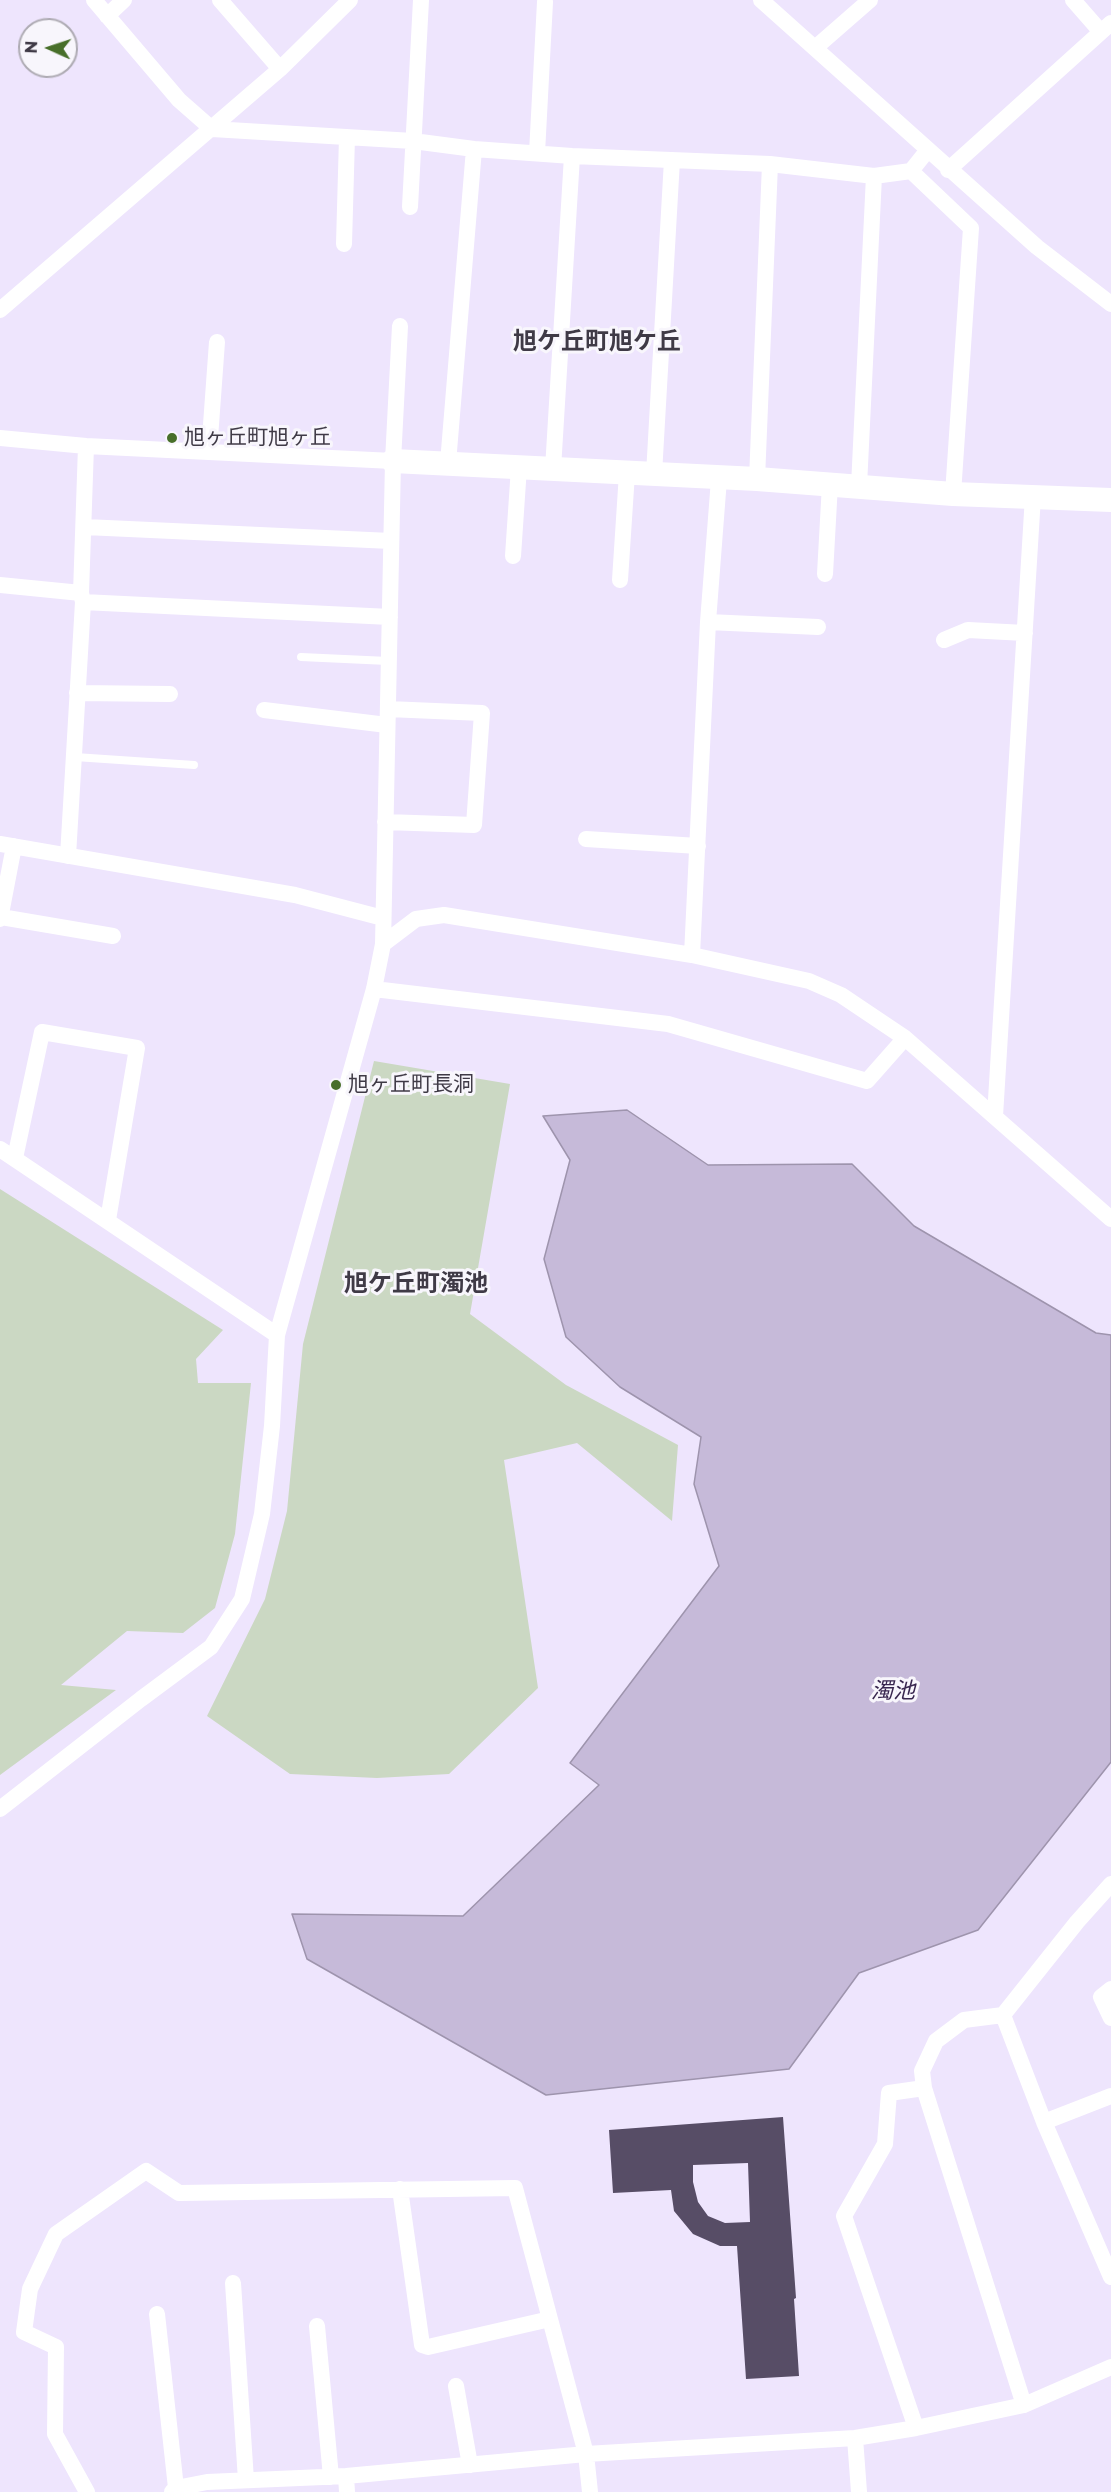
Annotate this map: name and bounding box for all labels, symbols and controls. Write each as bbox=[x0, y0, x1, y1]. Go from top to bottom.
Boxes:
north arrow bbox=[18, 18, 78, 78]
text: N bbox=[22, 40, 41, 54]
district label: 旭ケ丘町旭ケ丘 bbox=[513, 328, 681, 356]
place label: 旭ヶ丘町旭ヶ丘 bbox=[184, 425, 331, 451]
marker: 旭ヶ丘町旭ヶ丘 bbox=[165, 431, 179, 445]
place label: 旭ヶ丘町長洞 bbox=[348, 1072, 474, 1098]
marker: 旭ヶ丘町長洞 bbox=[329, 1078, 343, 1092]
district label: 旭ケ丘町濁池 bbox=[344, 1270, 488, 1298]
water label: 濁池 bbox=[871, 1679, 915, 1705]

